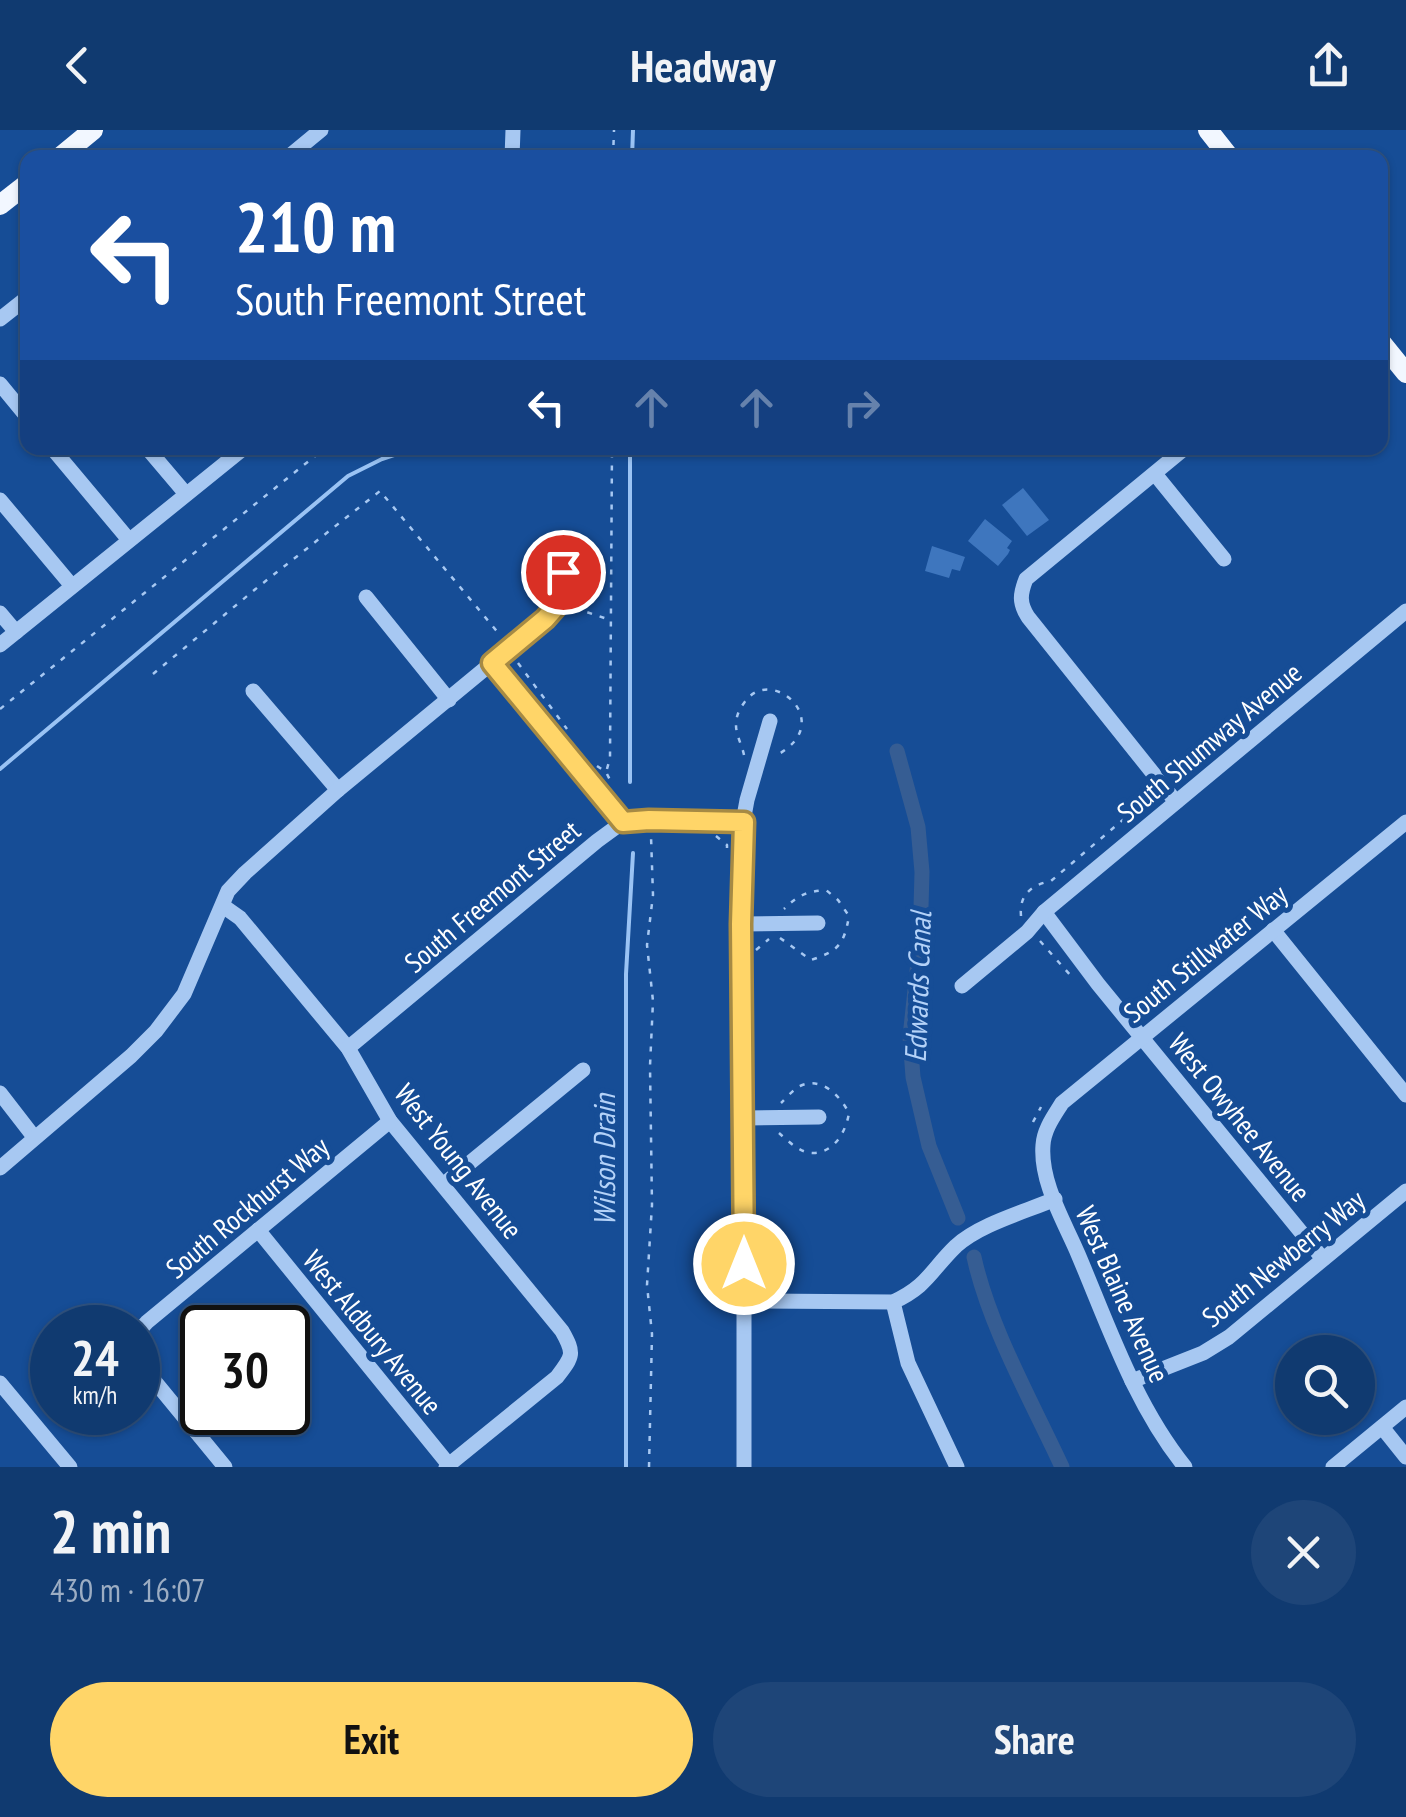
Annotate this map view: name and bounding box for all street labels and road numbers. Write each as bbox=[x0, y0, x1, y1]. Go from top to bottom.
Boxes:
street label: South Shumway Avenue bbox=[1109, 654, 1309, 830]
street label: South Freemont Street bbox=[396, 811, 588, 980]
street label: South Stillwater Way bbox=[1115, 875, 1295, 1030]
street label: West Owyhee Avenue bbox=[1161, 1025, 1319, 1209]
street label: West Young Avenue bbox=[387, 1076, 531, 1246]
street label: South Rockhurst Way bbox=[158, 1128, 337, 1286]
street label: South Newberry Way bbox=[1194, 1181, 1372, 1335]
street label: West Blaine Avenue bbox=[1068, 1200, 1178, 1388]
street label: West Aldbury Avenue bbox=[295, 1242, 451, 1422]

